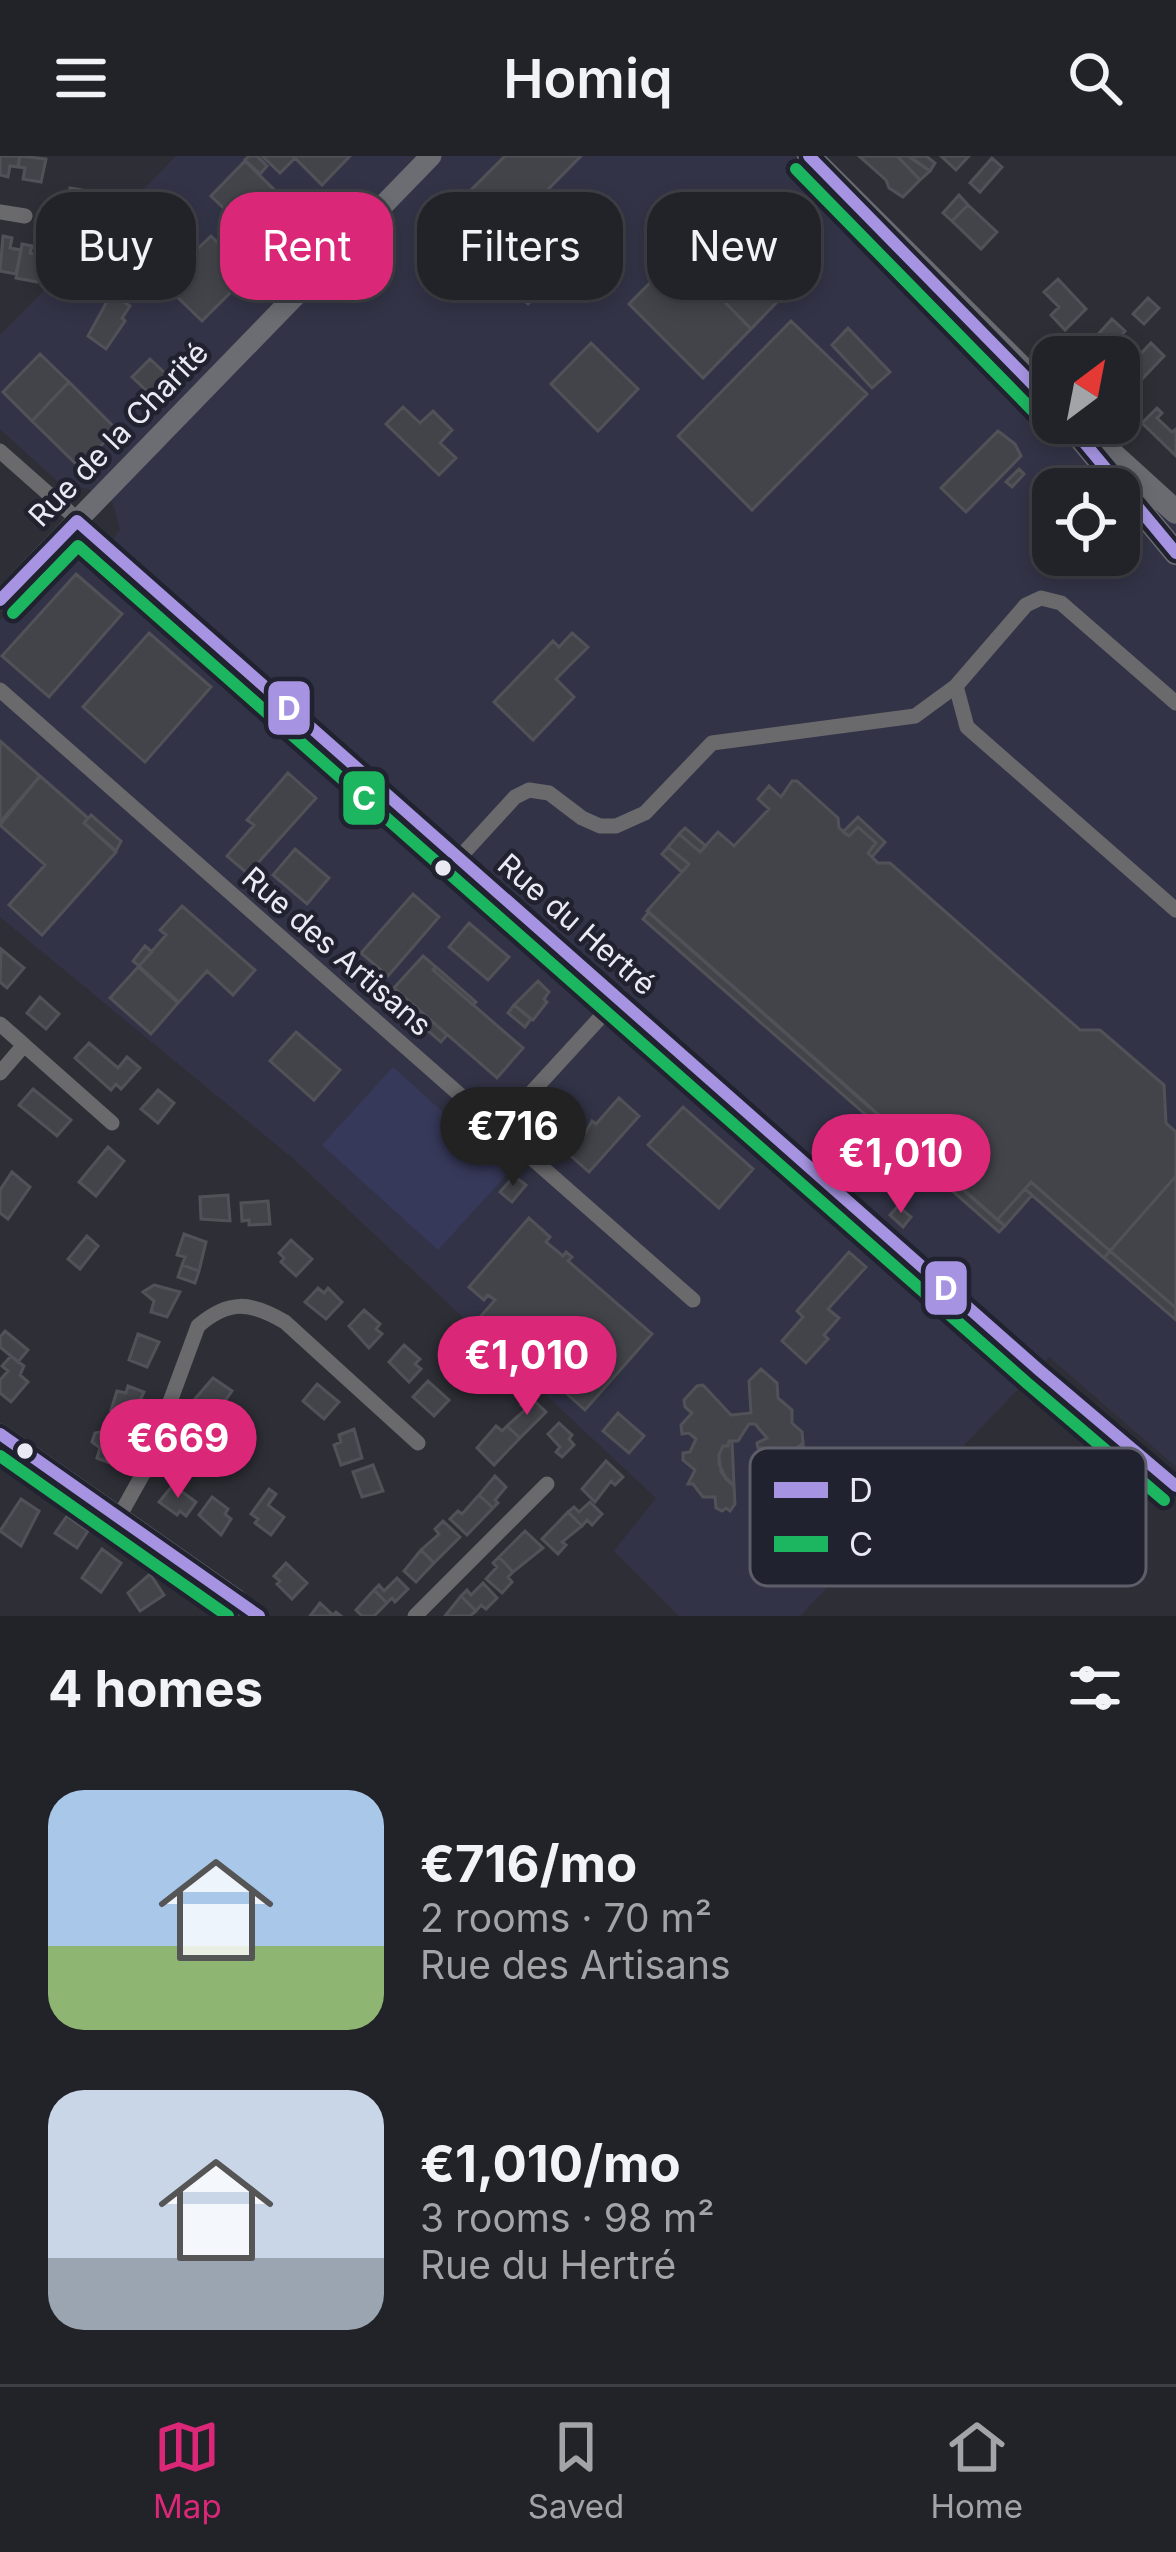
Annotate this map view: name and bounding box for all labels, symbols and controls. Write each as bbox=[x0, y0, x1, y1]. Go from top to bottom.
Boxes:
icon: menu bbox=[48, 45, 114, 111]
icon: search bbox=[1062, 45, 1128, 111]
text: Homiq bbox=[503, 46, 673, 111]
chip: Buy bbox=[36, 192, 196, 300]
chip: Rent bbox=[220, 192, 393, 300]
chip: Filters bbox=[417, 192, 623, 300]
chip: New bbox=[647, 192, 821, 300]
street label: Rue de la Charité bbox=[21, 334, 215, 534]
north arrow bbox=[1032, 336, 1140, 444]
map controls bbox=[1032, 336, 1140, 576]
button: locate bbox=[1032, 468, 1140, 576]
line badge: D bbox=[266, 679, 312, 737]
text: D bbox=[277, 688, 301, 728]
line badge: C bbox=[341, 769, 387, 827]
text: C bbox=[352, 778, 376, 818]
street label: Rue du Hertré bbox=[491, 846, 663, 1002]
unlabelled marker bbox=[432, 857, 454, 879]
street label: Rue des Artisans bbox=[235, 859, 439, 1043]
pin: €716 bbox=[442, 1087, 584, 1189]
text: €716 bbox=[467, 1102, 559, 1149]
pin: €1,010 bbox=[803, 1114, 999, 1216]
text: €1,010 bbox=[839, 1129, 963, 1176]
line badge: D bbox=[923, 1259, 969, 1317]
text: D bbox=[934, 1268, 958, 1308]
pin: €1,010 bbox=[429, 1316, 625, 1418]
text: €1,010 bbox=[465, 1331, 589, 1378]
pin: €669 bbox=[107, 1399, 249, 1501]
text: €669 bbox=[127, 1414, 229, 1461]
unlabelled marker bbox=[14, 1440, 36, 1462]
legend bbox=[750, 1448, 1146, 1586]
text: D bbox=[849, 1470, 873, 1510]
text: C bbox=[849, 1524, 873, 1564]
icon: filters bbox=[1062, 1655, 1128, 1721]
text: 4 homes bbox=[48, 1658, 263, 1719]
text: €716/mo bbox=[420, 1833, 637, 1894]
icon: home bbox=[144, 1838, 288, 1982]
text: 2 rooms · 70 m² bbox=[420, 1894, 712, 1941]
text: Rue des Artisans bbox=[420, 1941, 731, 1988]
text: €1,010/mo bbox=[420, 2133, 681, 2194]
icon: home bbox=[144, 2138, 288, 2282]
text: 3 rooms · 98 m² bbox=[420, 2194, 714, 2241]
text: Rue du Hertré bbox=[420, 2241, 676, 2288]
tab: Map bbox=[153, 2414, 222, 2526]
tab: Saved bbox=[528, 2414, 624, 2526]
tab: Home bbox=[930, 2414, 1023, 2526]

